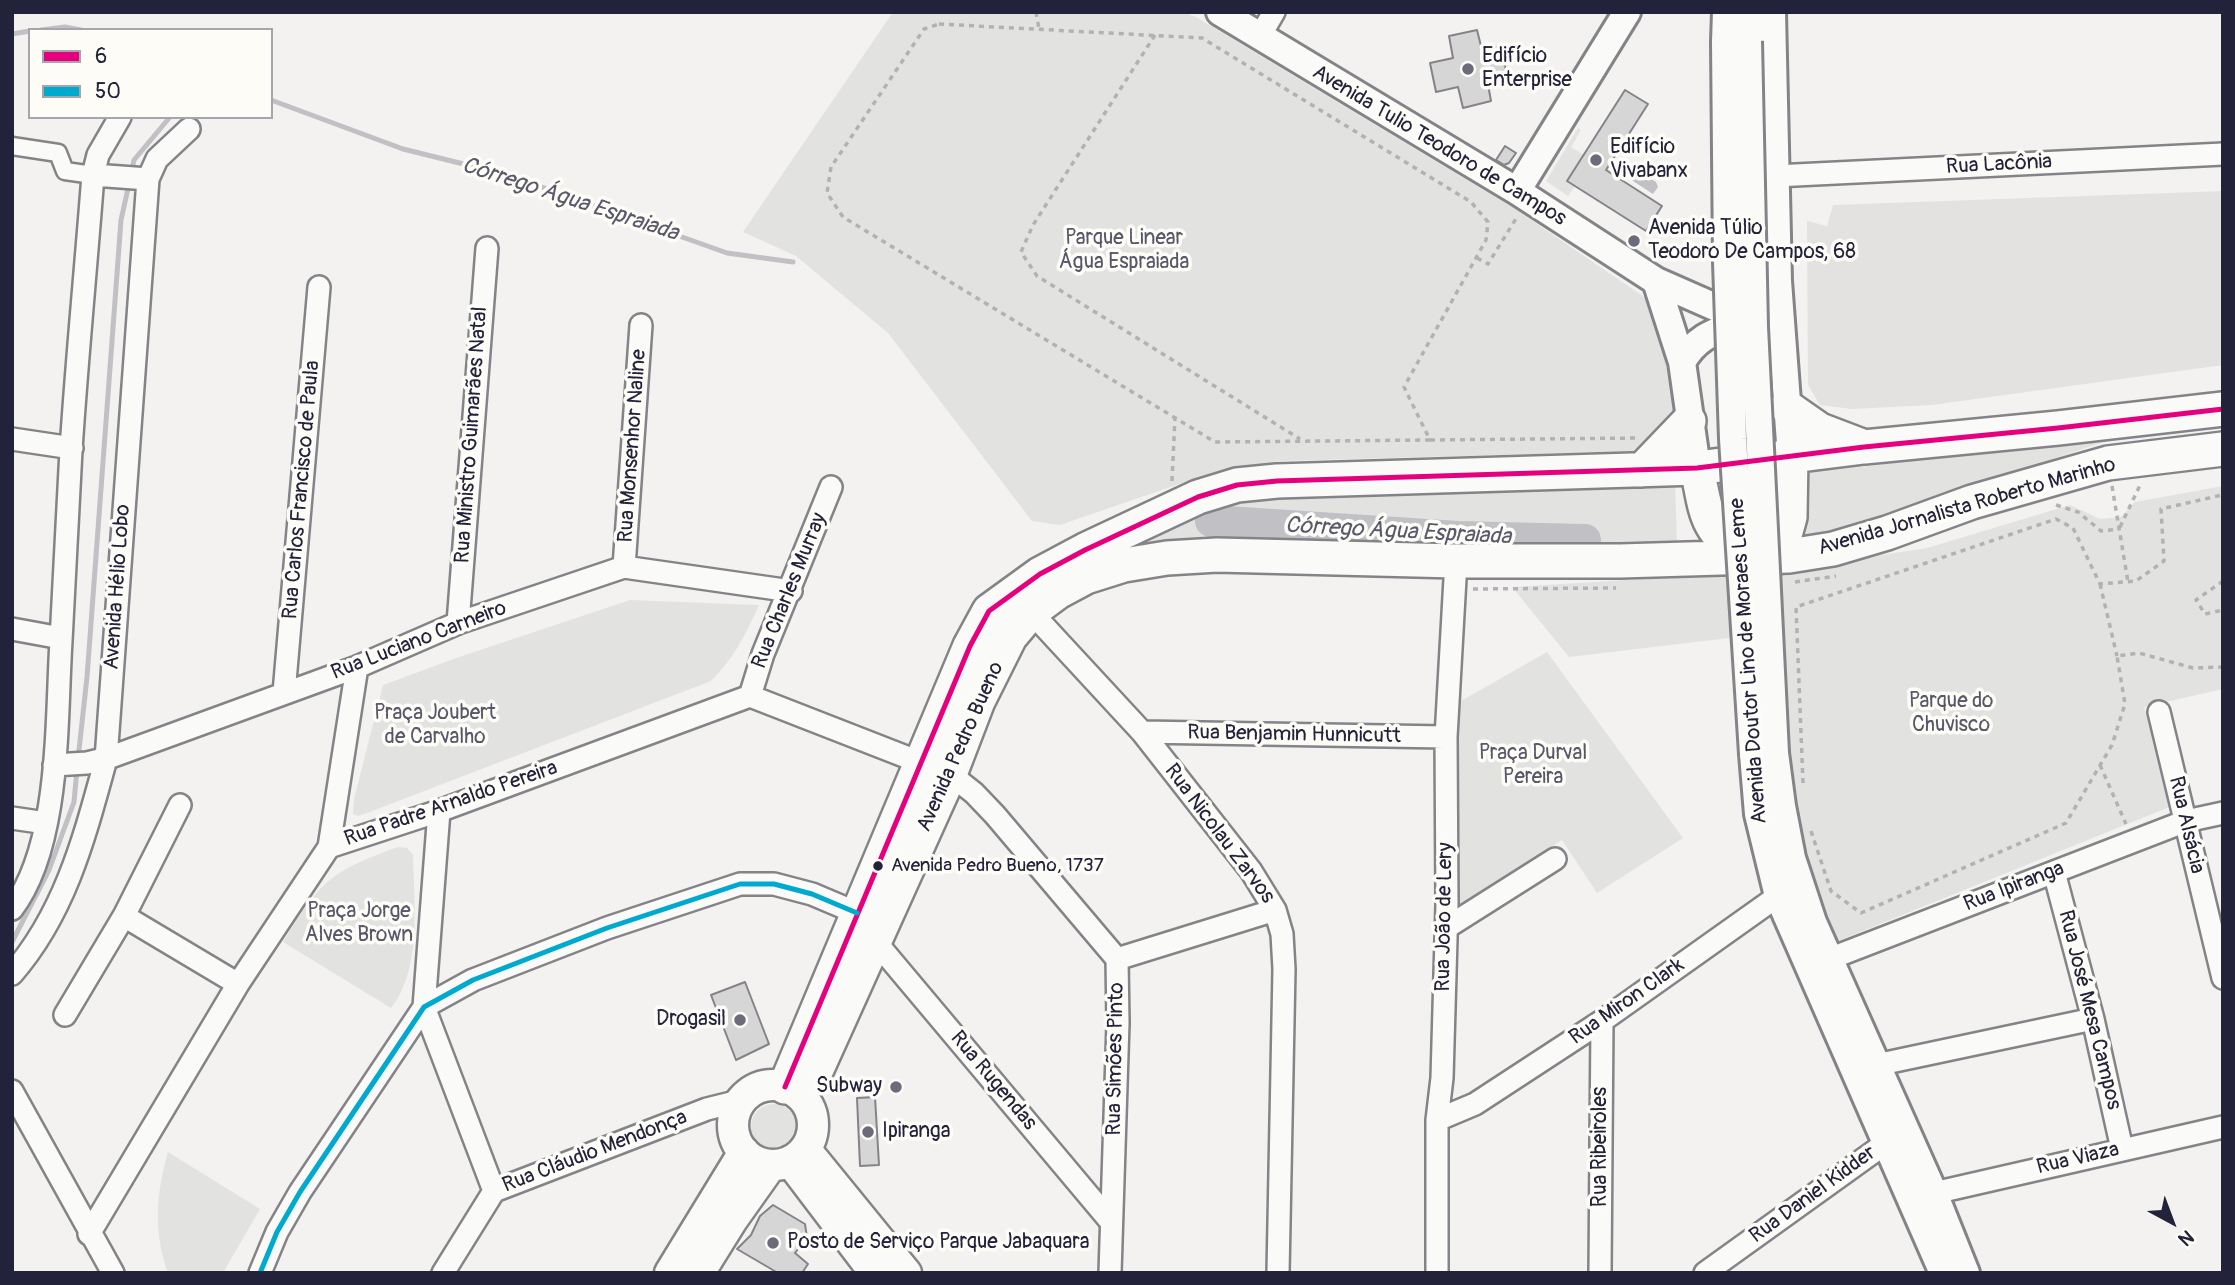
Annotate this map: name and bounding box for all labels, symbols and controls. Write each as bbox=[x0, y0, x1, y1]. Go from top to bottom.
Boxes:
legend bbox=[28, 28, 273, 119]
text: 6 bbox=[95, 43, 107, 70]
place label: Edifício Enterprise bbox=[1482, 44, 1572, 94]
street label: Avenida Tulio Teodoro de Campos bbox=[1308, 60, 1570, 232]
marker: Edifício Enterprise bbox=[1460, 61, 1476, 77]
text: 50 bbox=[95, 78, 121, 105]
place label: Edifício Vivabanx bbox=[1610, 135, 1688, 185]
street label: Rua Lacônia bbox=[1945, 150, 2053, 180]
water label: Córrego Água Espraiada bbox=[458, 152, 682, 248]
marker: Edifício Vivabanx bbox=[1588, 152, 1604, 168]
place label: Avenida Túlio Teodoro De Campos, 68 bbox=[1648, 216, 1856, 266]
park label: Parque Linear Água Espraiada bbox=[1059, 226, 1189, 276]
marker: Avenida Túlio Teodoro De Campos, 68 bbox=[1626, 233, 1642, 249]
street label: Rua Ministro Guimarães Natal bbox=[450, 306, 494, 564]
street label: Rua Monsenhor Naline bbox=[614, 348, 652, 544]
street label: Rua Carlos Francisco de Paula bbox=[278, 360, 326, 620]
street label: Avenida Jornalista Roberto Marinho bbox=[1815, 452, 2119, 562]
street label: Avenida Doutor Lino de Moraes Leme bbox=[1725, 497, 1773, 825]
street label: Avenida Hélio Lobo bbox=[100, 503, 136, 671]
street label: Rua Charles Murray bbox=[747, 509, 833, 673]
water label: Córrego Água Espraiada bbox=[1284, 512, 1512, 552]
street label: Rua Luciano Carneiro bbox=[328, 596, 510, 686]
street label: Avenida Pedro Bueno bbox=[912, 658, 1010, 836]
park label: Parque do Chuvisco bbox=[1909, 689, 1993, 739]
park label: Praça Joubert de Carvalho bbox=[374, 701, 496, 751]
street label: Rua Benjamin Hunnicutt bbox=[1187, 721, 1401, 749]
park label: Praça Durval Pereira bbox=[1479, 741, 1587, 791]
street label: Rua Padre Arnaldo Pereira bbox=[341, 756, 561, 852]
street label: Rua Nicolau Zarvos bbox=[1158, 759, 1280, 909]
street label: Rua Alsácia bbox=[2163, 774, 2209, 876]
street label: Rua João de Lery bbox=[1431, 842, 1459, 992]
place label: Avenida Pedro Bueno, 1737 bbox=[891, 855, 1104, 877]
street label: Rua Ipiranga bbox=[1960, 856, 2068, 918]
marker: Avenida Pedro Bueno, 1737 bbox=[871, 859, 885, 873]
park label: Praça Jorge Alves Brown bbox=[305, 899, 413, 949]
street label: Rua José Mesa Campos bbox=[2052, 908, 2126, 1112]
street label: Rua Miron Clark bbox=[1565, 953, 1689, 1051]
street label: Rua Simões Pinto bbox=[1102, 982, 1130, 1136]
place label: Drogasil bbox=[656, 1007, 726, 1033]
marker: Drogasil bbox=[732, 1012, 748, 1028]
street label: Rua Rugendas bbox=[944, 1026, 1042, 1136]
place label: Subway bbox=[816, 1074, 882, 1100]
marker: Subway bbox=[888, 1079, 904, 1095]
street label: Rua Ribeiroles bbox=[1588, 1087, 1614, 1207]
street label: Rua Cláudio Mendonça bbox=[499, 1105, 691, 1199]
place label: Ipiranga bbox=[882, 1119, 950, 1145]
marker: Ipiranga bbox=[860, 1124, 876, 1140]
street label: Rua Viaza bbox=[2034, 1137, 2122, 1181]
street label: Rua Daniel Kidder bbox=[1745, 1141, 1881, 1249]
north arrow bbox=[2137, 1187, 2207, 1257]
text: N bbox=[2173, 1225, 2199, 1251]
place label: Posto de Serviço Parque Jabaquara bbox=[787, 1230, 1090, 1256]
marker: Posto de Serviço Parque Jabaquara bbox=[765, 1235, 781, 1251]

